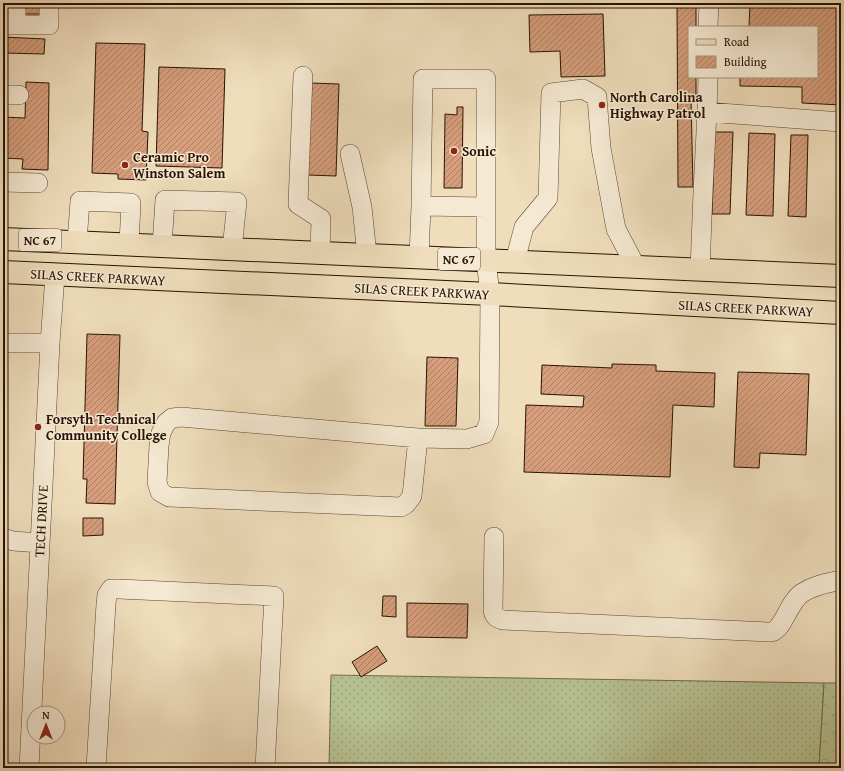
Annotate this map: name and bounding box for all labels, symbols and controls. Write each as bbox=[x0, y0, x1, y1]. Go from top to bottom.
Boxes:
legend bbox=[688, 26, 818, 78]
text: Road bbox=[724, 33, 750, 50]
text: Building bbox=[724, 53, 767, 70]
place label: North Carolina Highway Patrol bbox=[610, 87, 706, 123]
marker: North Carolina Highway Patrol bbox=[597, 100, 607, 110]
place label: Sonic bbox=[462, 141, 496, 161]
marker: Sonic bbox=[449, 146, 459, 156]
place label: Ceramic Pro Winston Salem bbox=[133, 147, 225, 183]
marker: Ceramic Pro Winston Salem bbox=[120, 160, 130, 170]
road number: NC 67 bbox=[19, 229, 61, 251]
road number: NC 67 bbox=[438, 248, 480, 270]
street label: SILAS CREEK PARKWAY bbox=[30, 263, 167, 291]
street label: SILAS CREEK PARKWAY bbox=[354, 277, 491, 305]
street label: SILAS CREEK PARKWAY bbox=[678, 294, 815, 322]
place label: Forsyth Technical Community College bbox=[46, 409, 167, 445]
marker: Forsyth Technical Community College bbox=[33, 422, 43, 432]
street label: TECH DRIVE bbox=[29, 485, 53, 557]
north arrow bbox=[26, 705, 66, 745]
text: N bbox=[42, 707, 50, 723]

